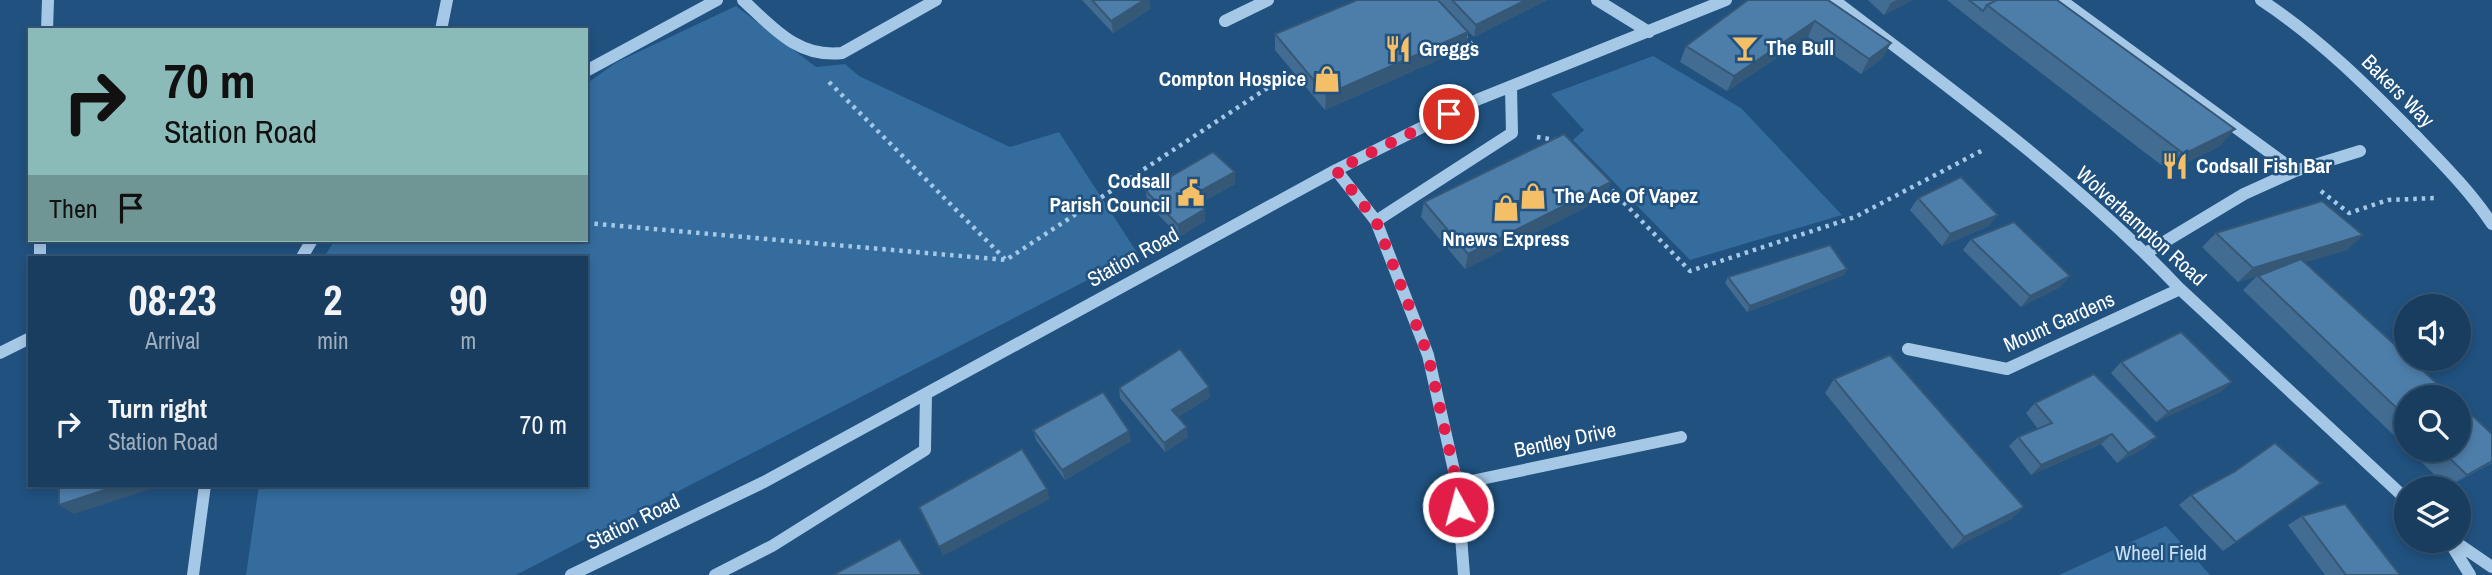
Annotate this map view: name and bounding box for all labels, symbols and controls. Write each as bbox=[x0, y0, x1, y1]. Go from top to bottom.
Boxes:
bar icon: The Bull bbox=[1730, 33, 1760, 63]
place label: The Bull bbox=[1766, 33, 1834, 62]
restaurant icon: Greggs bbox=[1383, 34, 1413, 64]
place label: Greggs bbox=[1419, 34, 1479, 63]
text: 70 m bbox=[164, 47, 256, 113]
street label: Bakers Way bbox=[2356, 48, 2441, 134]
icon: right bbox=[49, 56, 140, 147]
place label: Compton Hospice bbox=[1159, 64, 1306, 93]
shop icon: Compton Hospice bbox=[1312, 64, 1342, 94]
pin bbox=[1419, 84, 1479, 144]
icon: arrive bbox=[1430, 95, 1468, 133]
text: Station Road bbox=[164, 110, 317, 153]
restaurant icon: Codsall Fish Bar bbox=[2160, 151, 2190, 181]
place label: Codsall Fish Bar bbox=[2196, 151, 2332, 180]
street label: Wolverhampton Road bbox=[2070, 159, 2213, 292]
place label: Codsall Parish Council bbox=[1049, 166, 1170, 219]
public building icon: Codsall Parish Council bbox=[1176, 178, 1206, 208]
shop icon: The Ace Of Vapez bbox=[1518, 181, 1548, 211]
place label: The Ace Of Vapez bbox=[1554, 181, 1698, 210]
icon: arrive bbox=[112, 189, 150, 227]
text: Then bbox=[49, 191, 98, 226]
shop icon: Nnews Express bbox=[1491, 193, 1521, 223]
street label: Station Road bbox=[1082, 220, 1184, 294]
place label: Nnews Express bbox=[1442, 224, 1570, 253]
text: 08:23 bbox=[129, 272, 217, 328]
text: 2 bbox=[323, 272, 342, 328]
text: 90 bbox=[449, 272, 487, 328]
street label: Mount Gardens bbox=[1999, 284, 2119, 359]
map controls bbox=[2394, 294, 2471, 553]
button: sound bbox=[2394, 294, 2471, 371]
text: Arrival bbox=[145, 325, 200, 356]
text: min bbox=[317, 325, 349, 356]
text: m bbox=[460, 325, 476, 356]
button: search bbox=[2394, 385, 2471, 462]
text: Turn right bbox=[108, 391, 207, 426]
icon: right bbox=[49, 405, 87, 443]
text: 70 m bbox=[520, 407, 567, 442]
street label: Bentley Drive bbox=[1511, 415, 1618, 464]
text: Station Road bbox=[108, 426, 218, 457]
position arrow bbox=[1421, 470, 1495, 544]
button: layers bbox=[2394, 476, 2471, 553]
street label: Station Road bbox=[581, 486, 684, 557]
park label: Wheel Field bbox=[2115, 538, 2207, 567]

